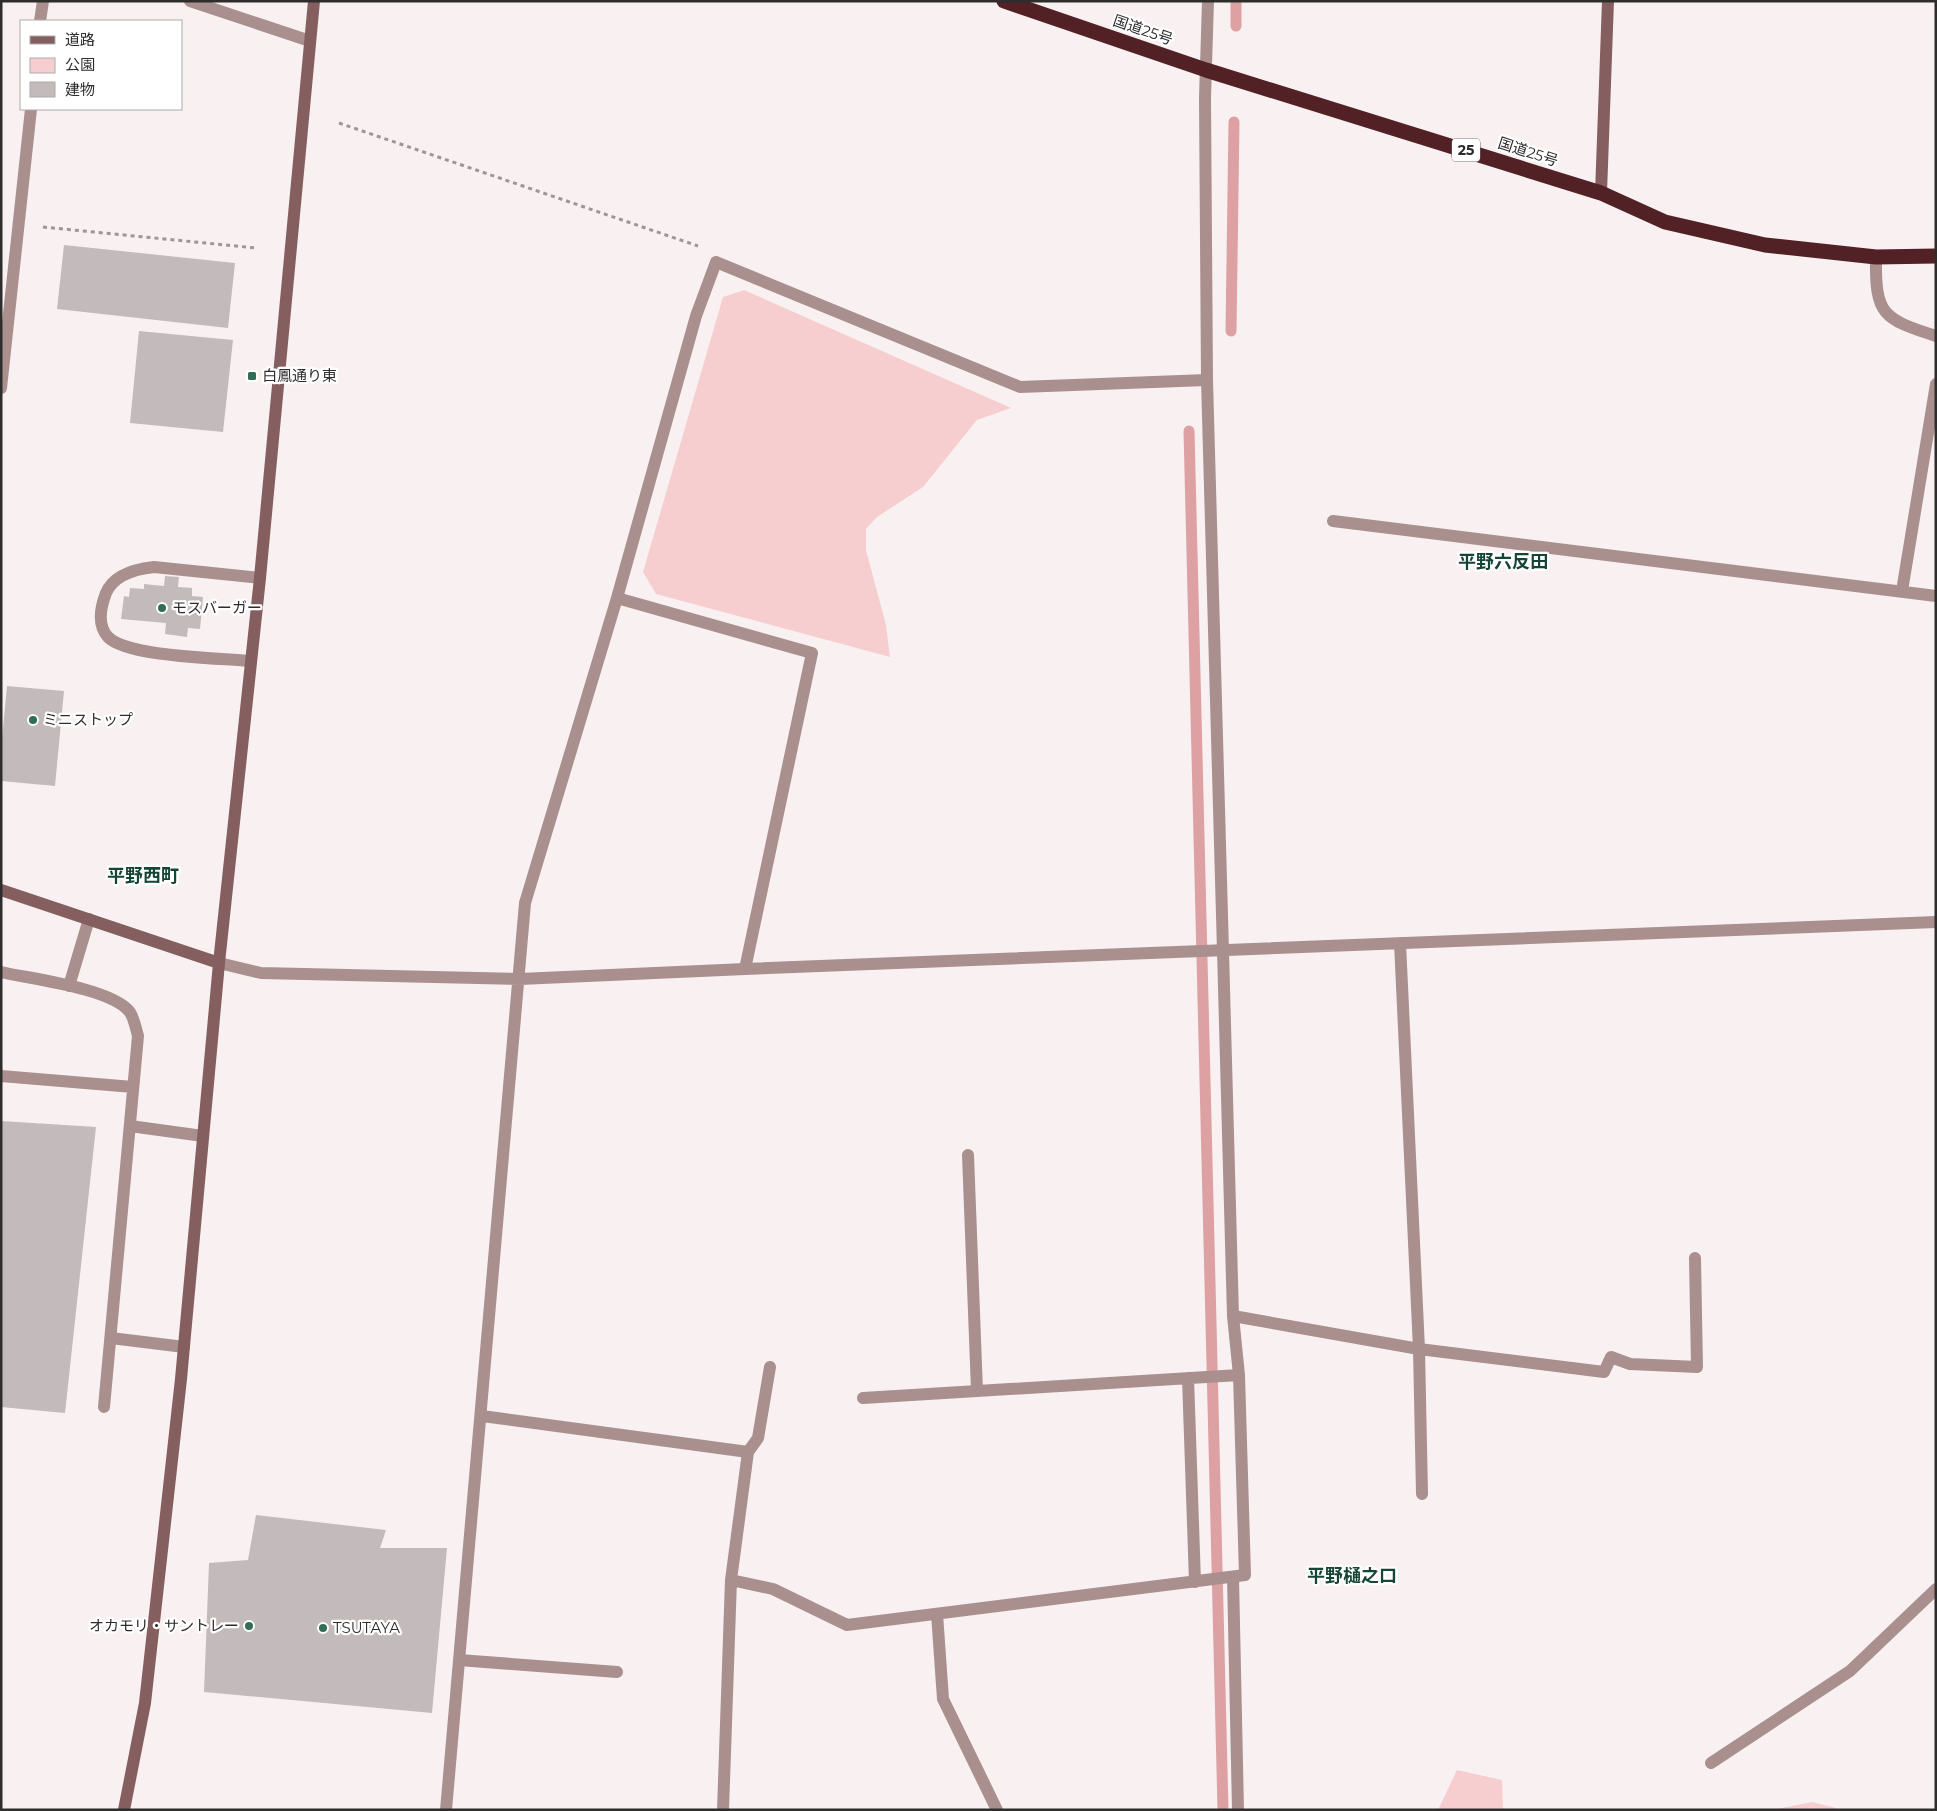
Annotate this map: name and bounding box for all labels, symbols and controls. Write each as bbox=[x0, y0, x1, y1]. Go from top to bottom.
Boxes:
street label: 国道25号 bbox=[1111, 10, 1176, 49]
legend bbox=[20, 20, 182, 110]
text: 道路 bbox=[65, 30, 95, 49]
text: 公園 bbox=[65, 55, 95, 74]
text: 建物 bbox=[65, 80, 95, 99]
street label: 国道25号 bbox=[1496, 133, 1561, 170]
road number: 25 bbox=[1452, 138, 1480, 162]
place label: 白鳳通り東 bbox=[262, 366, 337, 385]
marker: 白鳳通り東 bbox=[246, 370, 258, 382]
district label: 平野六反田 bbox=[1458, 551, 1548, 573]
place label: モスバーガー bbox=[172, 598, 262, 617]
marker: モスバーガー bbox=[156, 602, 168, 614]
place label: ミニストップ bbox=[43, 710, 133, 729]
marker: ミニストップ bbox=[27, 714, 39, 726]
district label: 平野西町 bbox=[107, 865, 179, 887]
district label: 平野樋之口 bbox=[1307, 1565, 1397, 1587]
place label: オカモリ・サントレー bbox=[89, 1616, 239, 1635]
place label: TSUTAYA bbox=[333, 1618, 400, 1637]
marker: オカモリ・サントレー bbox=[243, 1620, 255, 1632]
marker: TSUTAYA bbox=[317, 1622, 329, 1634]

